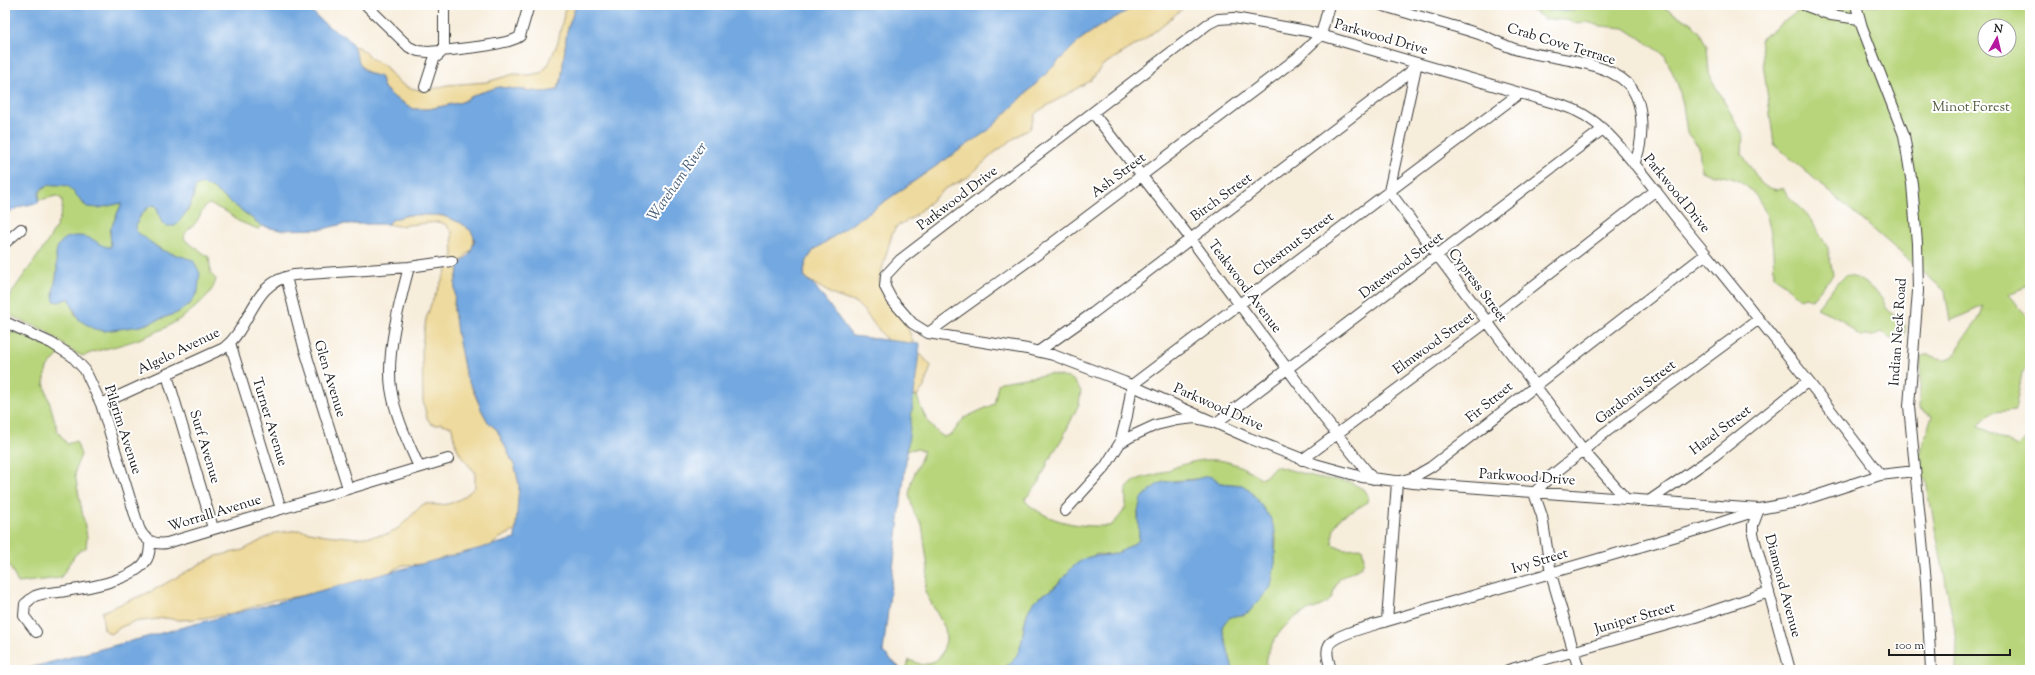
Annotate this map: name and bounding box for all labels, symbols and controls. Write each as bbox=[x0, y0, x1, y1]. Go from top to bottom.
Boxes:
street label: Parkwood Drive bbox=[1332, 15, 1430, 61]
north arrow bbox=[1977, 18, 2017, 58]
street label: Crab Cove Terrace bbox=[1504, 19, 1618, 71]
text: N bbox=[1992, 20, 2004, 38]
park label: Minot Forest bbox=[1932, 98, 2010, 118]
water label: Wareham River bbox=[643, 138, 713, 226]
street label: Ash Street bbox=[1087, 149, 1151, 203]
street label: Parkwood Drive bbox=[1638, 150, 1714, 238]
street label: Parkwood Drive bbox=[913, 162, 1003, 236]
street label: Birch Street bbox=[1187, 169, 1257, 227]
street label: Chestnut Street bbox=[1250, 208, 1339, 282]
street label: Datewood Street bbox=[1356, 228, 1448, 304]
street label: Teakwood Avenue bbox=[1202, 236, 1286, 338]
street label: Cypress Street bbox=[1443, 245, 1512, 327]
street label: Indian Neck Road bbox=[1885, 277, 1913, 387]
street label: Elmwood Street bbox=[1389, 308, 1479, 380]
street label: Algelo Avenue bbox=[134, 323, 224, 381]
street label: Glen Avenue bbox=[308, 338, 350, 420]
street label: Gardonia Street bbox=[1592, 356, 1681, 430]
street label: Turner Avenue bbox=[246, 375, 292, 469]
street label: Fir Street bbox=[1462, 378, 1518, 428]
street label: Parkwood Drive bbox=[1170, 379, 1266, 437]
street label: Pilgrim Avenue bbox=[98, 383, 146, 477]
street label: Hazel Street bbox=[1686, 401, 1756, 461]
street label: Surf Avenue bbox=[183, 408, 225, 486]
street label: Parkwood Drive bbox=[1478, 465, 1576, 491]
street label: Worrall Avenue bbox=[166, 490, 264, 538]
street label: Diamond Avenue bbox=[1759, 532, 1805, 640]
street label: Ivy Street bbox=[1509, 544, 1571, 580]
street label: Juniper Street bbox=[1591, 598, 1678, 640]
scale bar bbox=[1889, 631, 2010, 657]
text: 100 m bbox=[1895, 637, 1924, 655]

